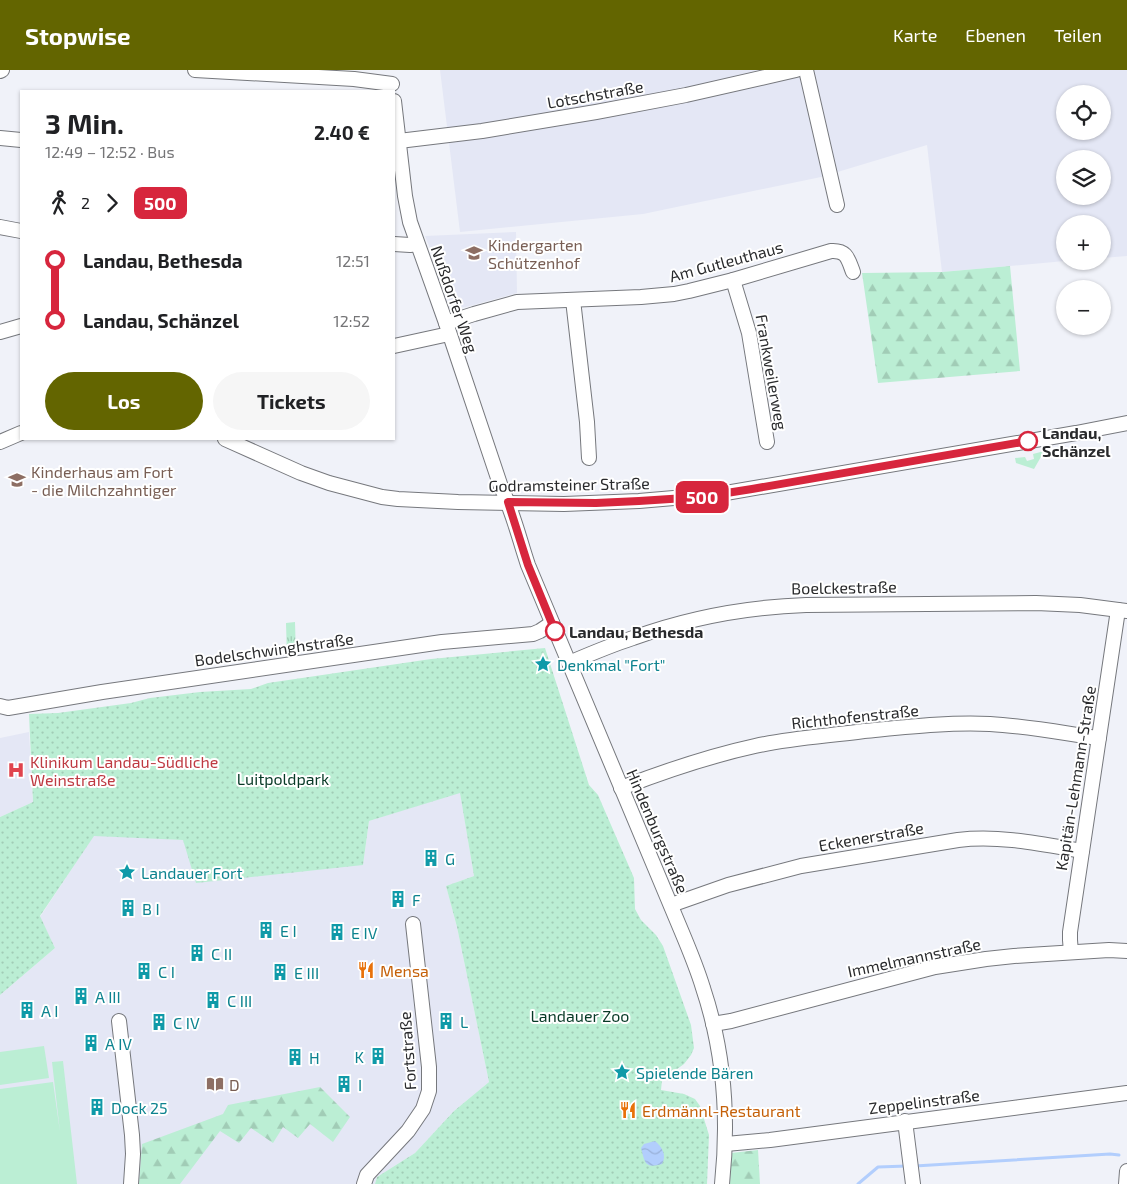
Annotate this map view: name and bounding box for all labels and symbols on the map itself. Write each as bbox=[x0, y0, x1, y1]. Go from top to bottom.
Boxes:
street label: Lotschstraße bbox=[545, 76, 645, 112]
place label: Kindergarten Schützenhof bbox=[488, 235, 583, 272]
street label: Am Gutleuthaus bbox=[667, 237, 785, 285]
street label: Nußdorfer Weg bbox=[428, 243, 482, 355]
school or university icon: Kindergarten Schützenhof bbox=[464, 243, 484, 263]
street label: Frankweilerweg bbox=[752, 313, 792, 431]
place label: Landau, Schänzel bbox=[1042, 423, 1111, 460]
marker: Landau, Schänzel bbox=[1018, 431, 1038, 451]
place label: Kinderhaus am Fort - die Milchzahntiger bbox=[31, 462, 177, 499]
school or university icon: Kinderhaus am Fort - die Milchzahntiger bbox=[7, 470, 27, 490]
street label: Godramsteiner Straße bbox=[488, 473, 650, 495]
line badge: 500 bbox=[673, 481, 731, 513]
street label: Boelckestraße bbox=[791, 577, 897, 597]
marker: Landau, Bethesda bbox=[545, 621, 565, 641]
place label: Landau, Bethesda bbox=[569, 622, 703, 641]
street label: Bodelschwinghstraße bbox=[193, 628, 355, 670]
place icon: Denkmal "Fort" bbox=[533, 654, 553, 674]
place label: Denkmal "Fort" bbox=[557, 655, 665, 674]
street label: Kapitän-Lehmann-Straße bbox=[1051, 684, 1099, 872]
street label: Richthofenstraße bbox=[790, 700, 920, 732]
place label: Klinikum Landau-Südliche Weinstraße bbox=[30, 752, 218, 789]
hospital icon: Klinikum Landau-Südliche Weinstraße bbox=[6, 760, 26, 780]
street label: Hindenburgstraße bbox=[623, 766, 693, 896]
park label: Luitpoldpark bbox=[237, 769, 329, 788]
street label: Eckenerstraße bbox=[817, 817, 925, 855]
building icon: G bbox=[421, 848, 441, 868]
place label: G bbox=[445, 849, 455, 868]
place icon: Landauer Fort bbox=[117, 862, 137, 882]
place label: Landauer Fort bbox=[141, 863, 243, 882]
building icon: F bbox=[388, 889, 408, 909]
place label: F bbox=[412, 890, 421, 909]
building icon: B I bbox=[118, 898, 138, 918]
place label: B I bbox=[142, 899, 160, 918]
building icon: E I bbox=[256, 920, 276, 940]
place label: E I bbox=[280, 921, 297, 940]
building icon: E IV bbox=[327, 922, 347, 942]
place label: E IV bbox=[351, 923, 378, 942]
street label: Immelmannstraße bbox=[846, 934, 982, 980]
building icon: C II bbox=[187, 943, 207, 963]
place label: C II bbox=[211, 944, 232, 963]
restaurant icon: Mensa bbox=[356, 960, 376, 980]
building icon: C I bbox=[134, 961, 154, 981]
place label: Mensa bbox=[380, 961, 429, 980]
place label: C I bbox=[158, 962, 175, 981]
building icon: E III bbox=[270, 962, 290, 982]
place label: E III bbox=[294, 963, 319, 982]
building icon: A III bbox=[71, 986, 91, 1006]
place label: A III bbox=[95, 987, 121, 1006]
building icon: C III bbox=[203, 990, 223, 1010]
place label: C III bbox=[227, 991, 252, 1010]
building icon: A I bbox=[17, 1000, 37, 1020]
place label: A I bbox=[41, 1001, 58, 1020]
park label: Landauer Zoo bbox=[531, 1006, 629, 1025]
street label: Fortstraße bbox=[395, 1011, 419, 1091]
building icon: L bbox=[436, 1011, 456, 1031]
building icon: C IV bbox=[149, 1012, 169, 1032]
place label: L bbox=[460, 1012, 468, 1031]
place label: C IV bbox=[173, 1013, 200, 1032]
building icon: A IV bbox=[81, 1033, 101, 1053]
place label: A IV bbox=[105, 1034, 132, 1053]
building icon: K bbox=[368, 1046, 388, 1066]
building icon: H bbox=[285, 1047, 305, 1067]
place label: K bbox=[355, 1047, 365, 1066]
place label: H bbox=[309, 1048, 320, 1067]
place icon: Spielende Bären bbox=[612, 1062, 632, 1082]
place label: Spielende Bären bbox=[636, 1063, 754, 1082]
library icon: D bbox=[205, 1074, 225, 1094]
building icon: I bbox=[334, 1074, 354, 1094]
place label: D bbox=[229, 1075, 240, 1094]
place label: I bbox=[358, 1075, 362, 1094]
street label: Zeppelinstraße bbox=[867, 1085, 981, 1117]
building icon: Dock 25 bbox=[87, 1097, 107, 1117]
place label: Dock 25 bbox=[111, 1098, 168, 1117]
restaurant icon: Erdmännl-Restaurant bbox=[618, 1100, 638, 1120]
place label: Erdmännl-Restaurant bbox=[642, 1101, 801, 1120]

